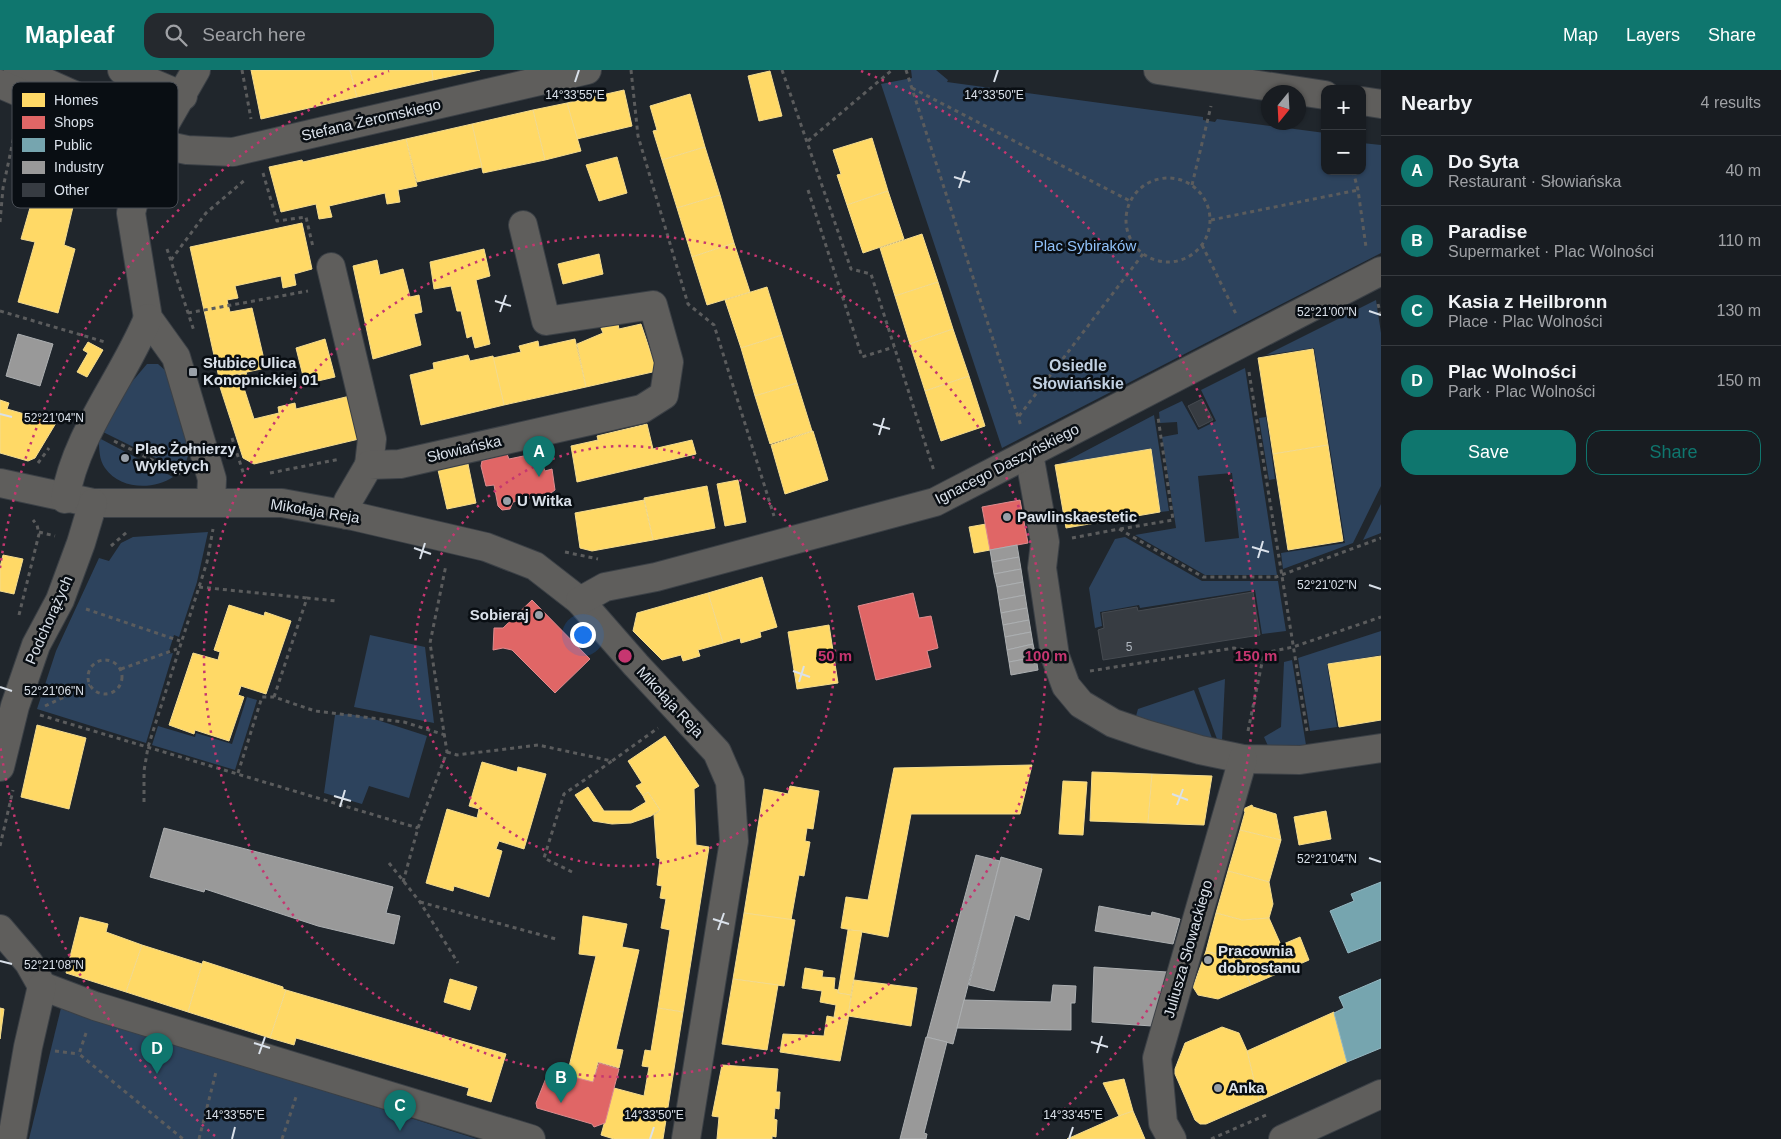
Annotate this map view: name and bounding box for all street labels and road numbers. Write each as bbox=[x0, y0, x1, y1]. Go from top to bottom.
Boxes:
street label: Stefana Żeromskiego bbox=[300, 95, 442, 144]
street label: Ignacego Daszyńskiego bbox=[932, 420, 1082, 507]
street label: Słowiańska bbox=[425, 432, 503, 465]
street label: Mikołaja Reja bbox=[269, 495, 362, 526]
street label: Podchorążych bbox=[21, 573, 76, 667]
street label: Mikołaja Reja bbox=[633, 663, 708, 741]
street label: Juliusza Słowackiego bbox=[1160, 878, 1215, 1020]

